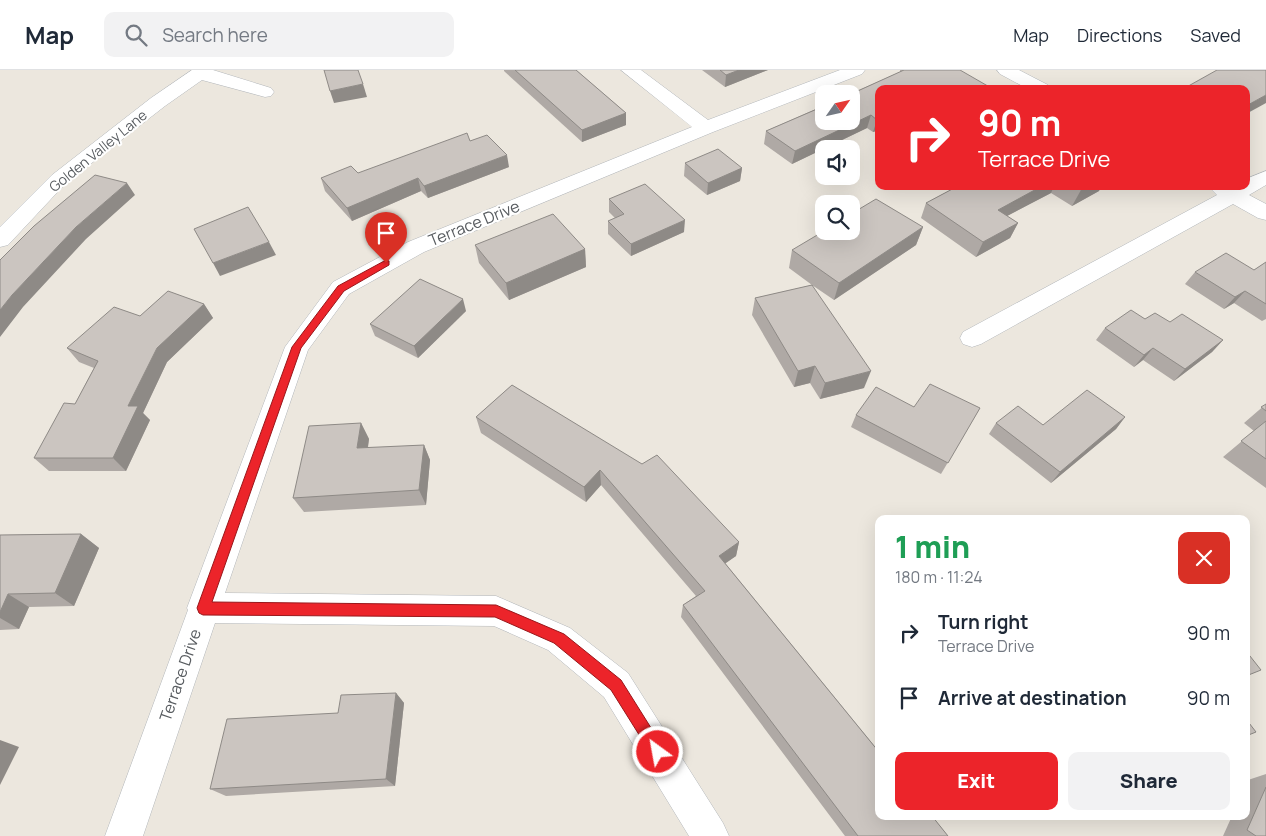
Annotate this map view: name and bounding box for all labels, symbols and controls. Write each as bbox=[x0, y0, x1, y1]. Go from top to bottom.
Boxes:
search box bbox=[104, 12, 454, 57]
text: Map bbox=[25, 18, 74, 51]
icon: search bbox=[122, 21, 150, 49]
text: Search here bbox=[162, 22, 268, 48]
text: Map bbox=[1013, 23, 1049, 47]
text: Directions bbox=[1077, 23, 1162, 47]
text: Saved bbox=[1190, 23, 1241, 47]
north arrow bbox=[815, 85, 860, 130]
map controls bbox=[815, 85, 860, 240]
text: 90 m bbox=[978, 99, 1061, 147]
street label: Golden Valley Lane bbox=[45, 105, 151, 196]
icon: right bbox=[895, 105, 960, 170]
button: sound bbox=[815, 140, 860, 185]
text: Terrace Drive bbox=[978, 144, 1110, 174]
street label: Terrace Drive bbox=[425, 195, 523, 251]
button: search bbox=[815, 195, 860, 240]
pin bbox=[365, 212, 407, 263]
icon: arrive bbox=[372, 219, 400, 247]
text: 1 min bbox=[895, 526, 970, 567]
button: close bbox=[1178, 532, 1230, 584]
text: 180 m · 11:24 bbox=[895, 566, 983, 588]
text: Turn right bbox=[938, 609, 1028, 635]
icon: right bbox=[895, 619, 923, 647]
text: 90 m bbox=[1187, 620, 1230, 646]
street label: Terrace Drive bbox=[154, 626, 206, 724]
text: Terrace Drive bbox=[938, 635, 1034, 657]
icon: arrive bbox=[895, 684, 923, 712]
text: Arrive at destination bbox=[938, 685, 1127, 711]
text: 90 m bbox=[1187, 685, 1230, 711]
position arrow bbox=[631, 725, 683, 777]
button: Exit bbox=[895, 752, 1058, 810]
button: Share bbox=[1068, 752, 1230, 810]

